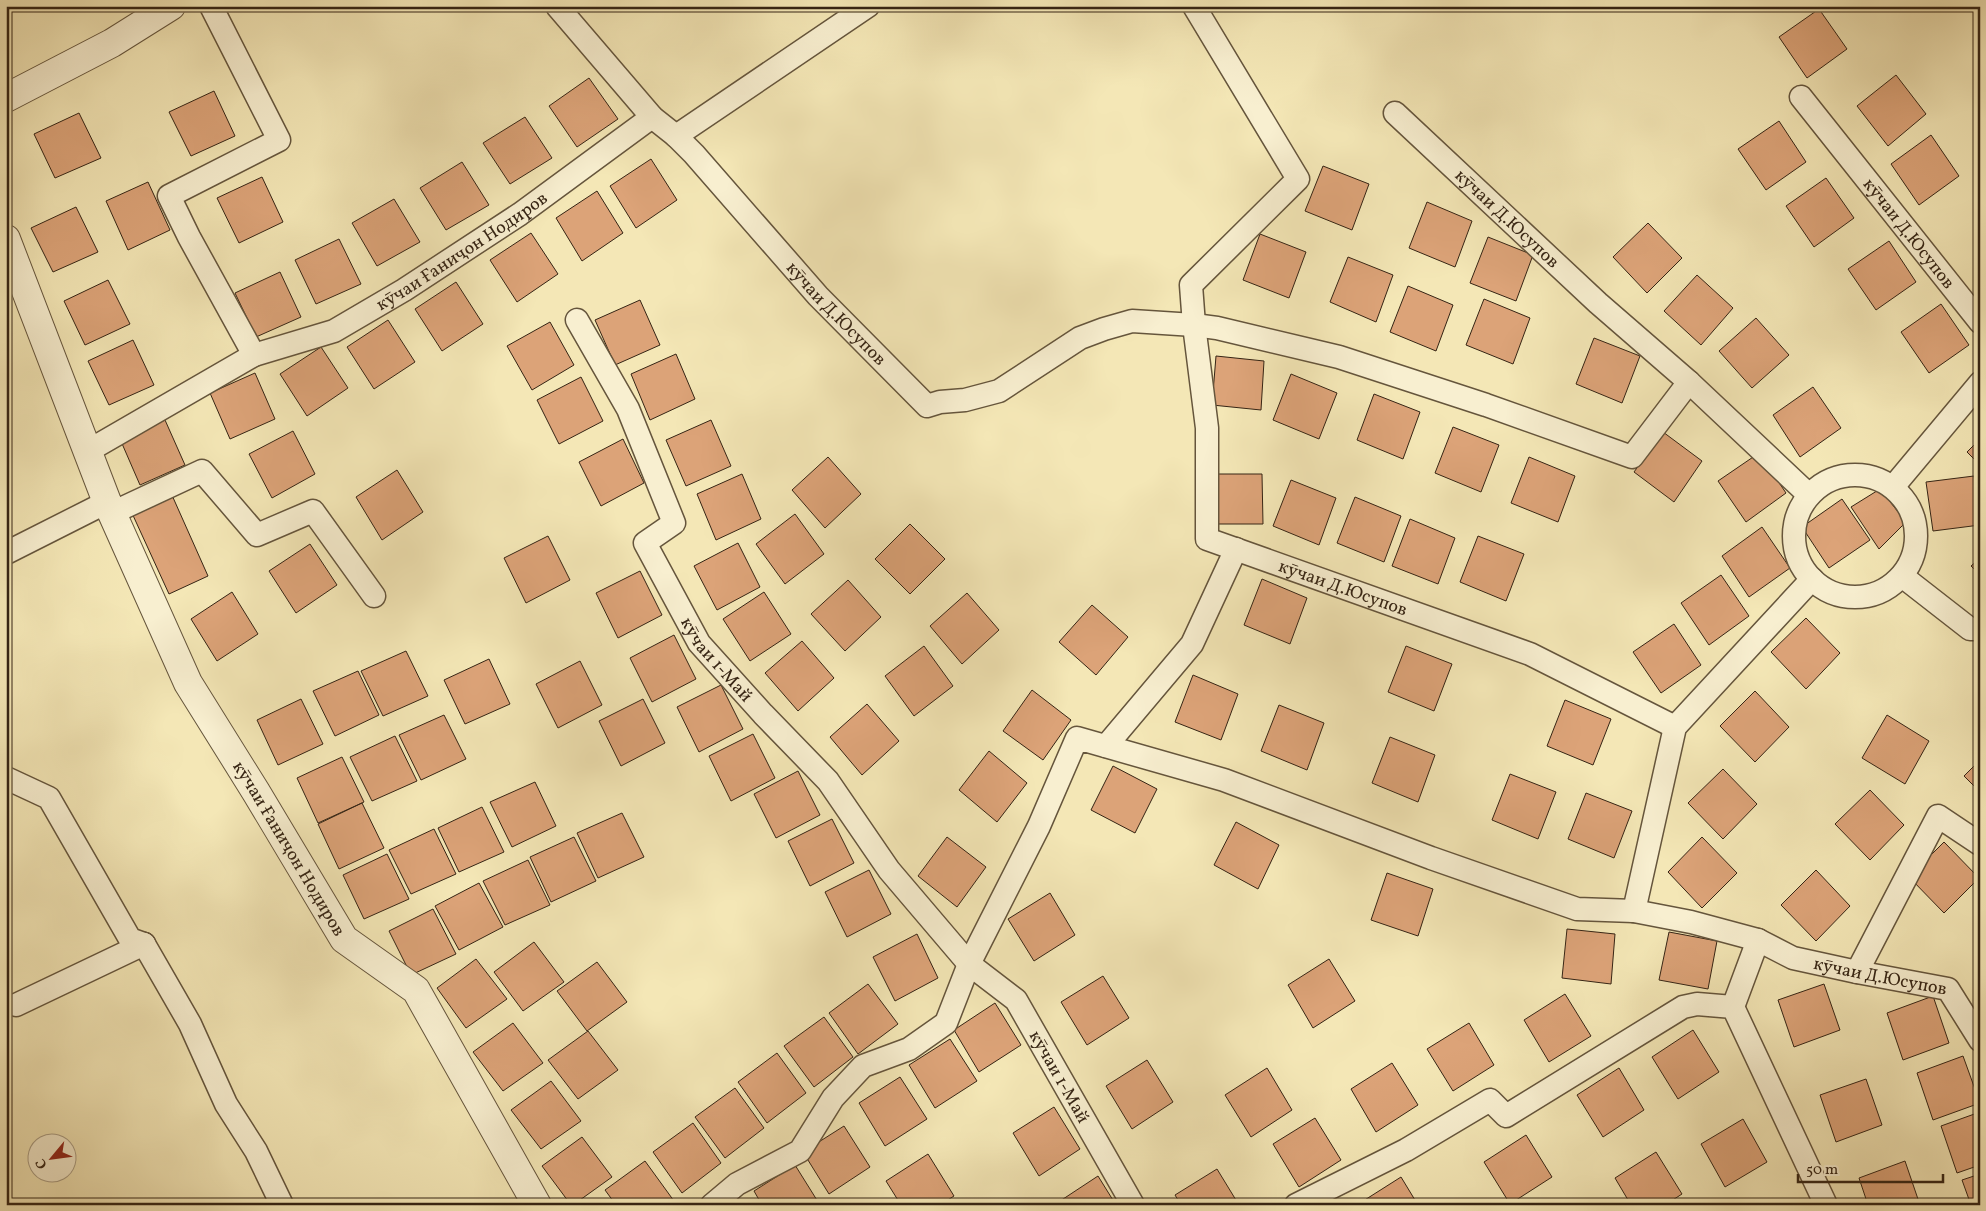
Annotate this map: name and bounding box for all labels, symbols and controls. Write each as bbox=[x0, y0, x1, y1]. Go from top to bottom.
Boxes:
street label: кӯчаи Д.Юсупов bbox=[1448, 164, 1564, 275]
street label: кӯчаи Д.Юсупов bbox=[1856, 173, 1960, 295]
street label: кӯчаи Ғаниҷон Нодиров bbox=[372, 187, 553, 318]
street label: кӯчаи Д.Юсупов bbox=[780, 257, 891, 372]
street label: кӯчаи Д.Юсупов bbox=[1275, 554, 1411, 623]
street label: кӯчаи 1-Май bbox=[673, 613, 757, 708]
street label: кӯчаи Ғаниҷон Нодиров bbox=[226, 757, 351, 941]
street label: кӯчаи Д.Юсупов bbox=[1811, 952, 1949, 1003]
street label: кӯчаи 1-Май bbox=[1022, 1026, 1095, 1128]
north arrow bbox=[28, 1134, 78, 1184]
scale bar bbox=[1798, 1151, 1944, 1183]
text: С bbox=[31, 1155, 52, 1172]
text: 50 m bbox=[1806, 1160, 1838, 1181]

